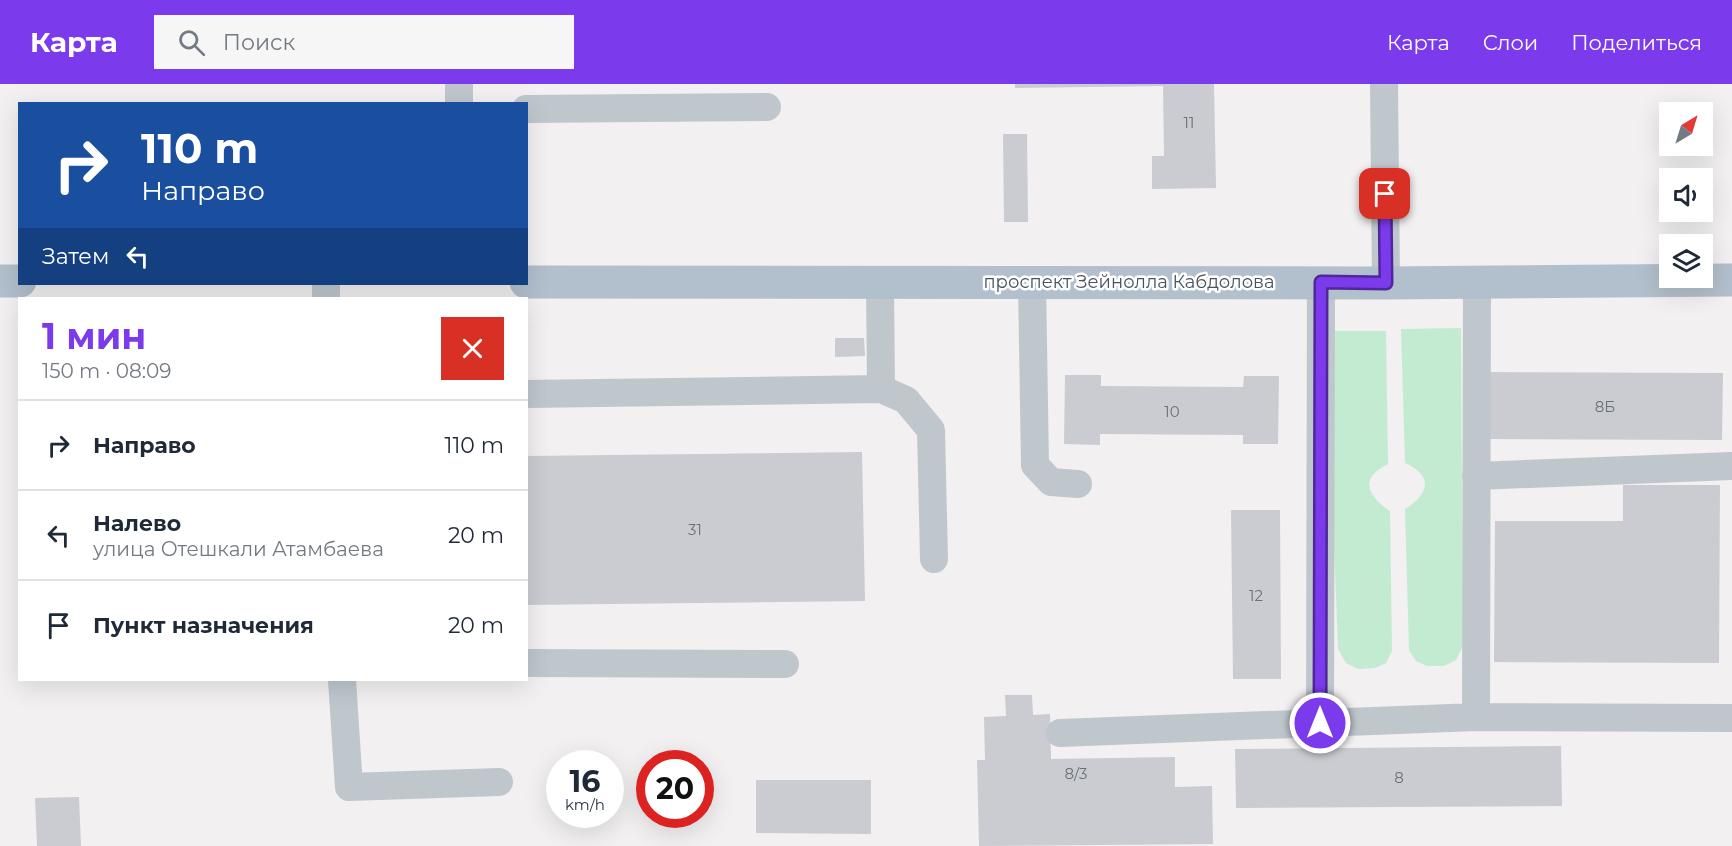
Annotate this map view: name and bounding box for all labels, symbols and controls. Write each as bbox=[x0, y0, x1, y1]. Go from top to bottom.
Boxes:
search box bbox=[154, 15, 574, 69]
text: Карта bbox=[30, 25, 118, 59]
icon: search bbox=[175, 26, 208, 59]
text: Поиск bbox=[223, 29, 295, 56]
text: Карта bbox=[1387, 30, 1450, 55]
text: Слои bbox=[1483, 30, 1538, 55]
text: Поделиться bbox=[1571, 30, 1702, 55]
north arrow bbox=[1659, 102, 1713, 156]
map controls bbox=[1659, 102, 1713, 288]
house number: 11 bbox=[1184, 113, 1194, 132]
text: 110 m bbox=[141, 122, 258, 174]
icon: right bbox=[42, 126, 120, 204]
pin bbox=[1359, 168, 1410, 219]
button: sound bbox=[1659, 168, 1713, 222]
text: Направо bbox=[141, 174, 265, 207]
icon: arrive bbox=[1368, 177, 1401, 210]
button: layers bbox=[1659, 234, 1713, 288]
icon: left bbox=[121, 240, 154, 273]
text: Затем bbox=[42, 243, 109, 270]
street label: проспект Зейнолла Кабдолова bbox=[983, 271, 1275, 293]
text: 1 мин bbox=[42, 314, 146, 358]
button: close bbox=[441, 317, 504, 380]
text: 150 m · 08:09 bbox=[42, 359, 171, 383]
house number: 8Б bbox=[1595, 397, 1615, 416]
house number: 10 bbox=[1164, 402, 1180, 421]
icon: right bbox=[42, 429, 75, 462]
text: Направо bbox=[93, 432, 196, 459]
text: 110 m bbox=[444, 432, 504, 459]
text: Налево bbox=[93, 510, 181, 537]
icon: left bbox=[42, 519, 75, 552]
house number: 31 bbox=[688, 520, 702, 539]
text: 20 m bbox=[448, 522, 504, 549]
text: улица Отешкали Атамбаева bbox=[93, 537, 384, 561]
house number: 12 bbox=[1249, 586, 1263, 605]
icon: arrive bbox=[42, 609, 75, 642]
text: Пункт назначения bbox=[93, 612, 314, 639]
text: 20 m bbox=[448, 612, 504, 639]
position arrow bbox=[1288, 691, 1352, 755]
speed limit sign: 20 bbox=[636, 750, 714, 828]
text: 16 bbox=[570, 763, 600, 800]
house number: 8/3 bbox=[1064, 764, 1088, 783]
house number: 8 bbox=[1394, 768, 1404, 787]
text: km/h bbox=[565, 795, 605, 814]

